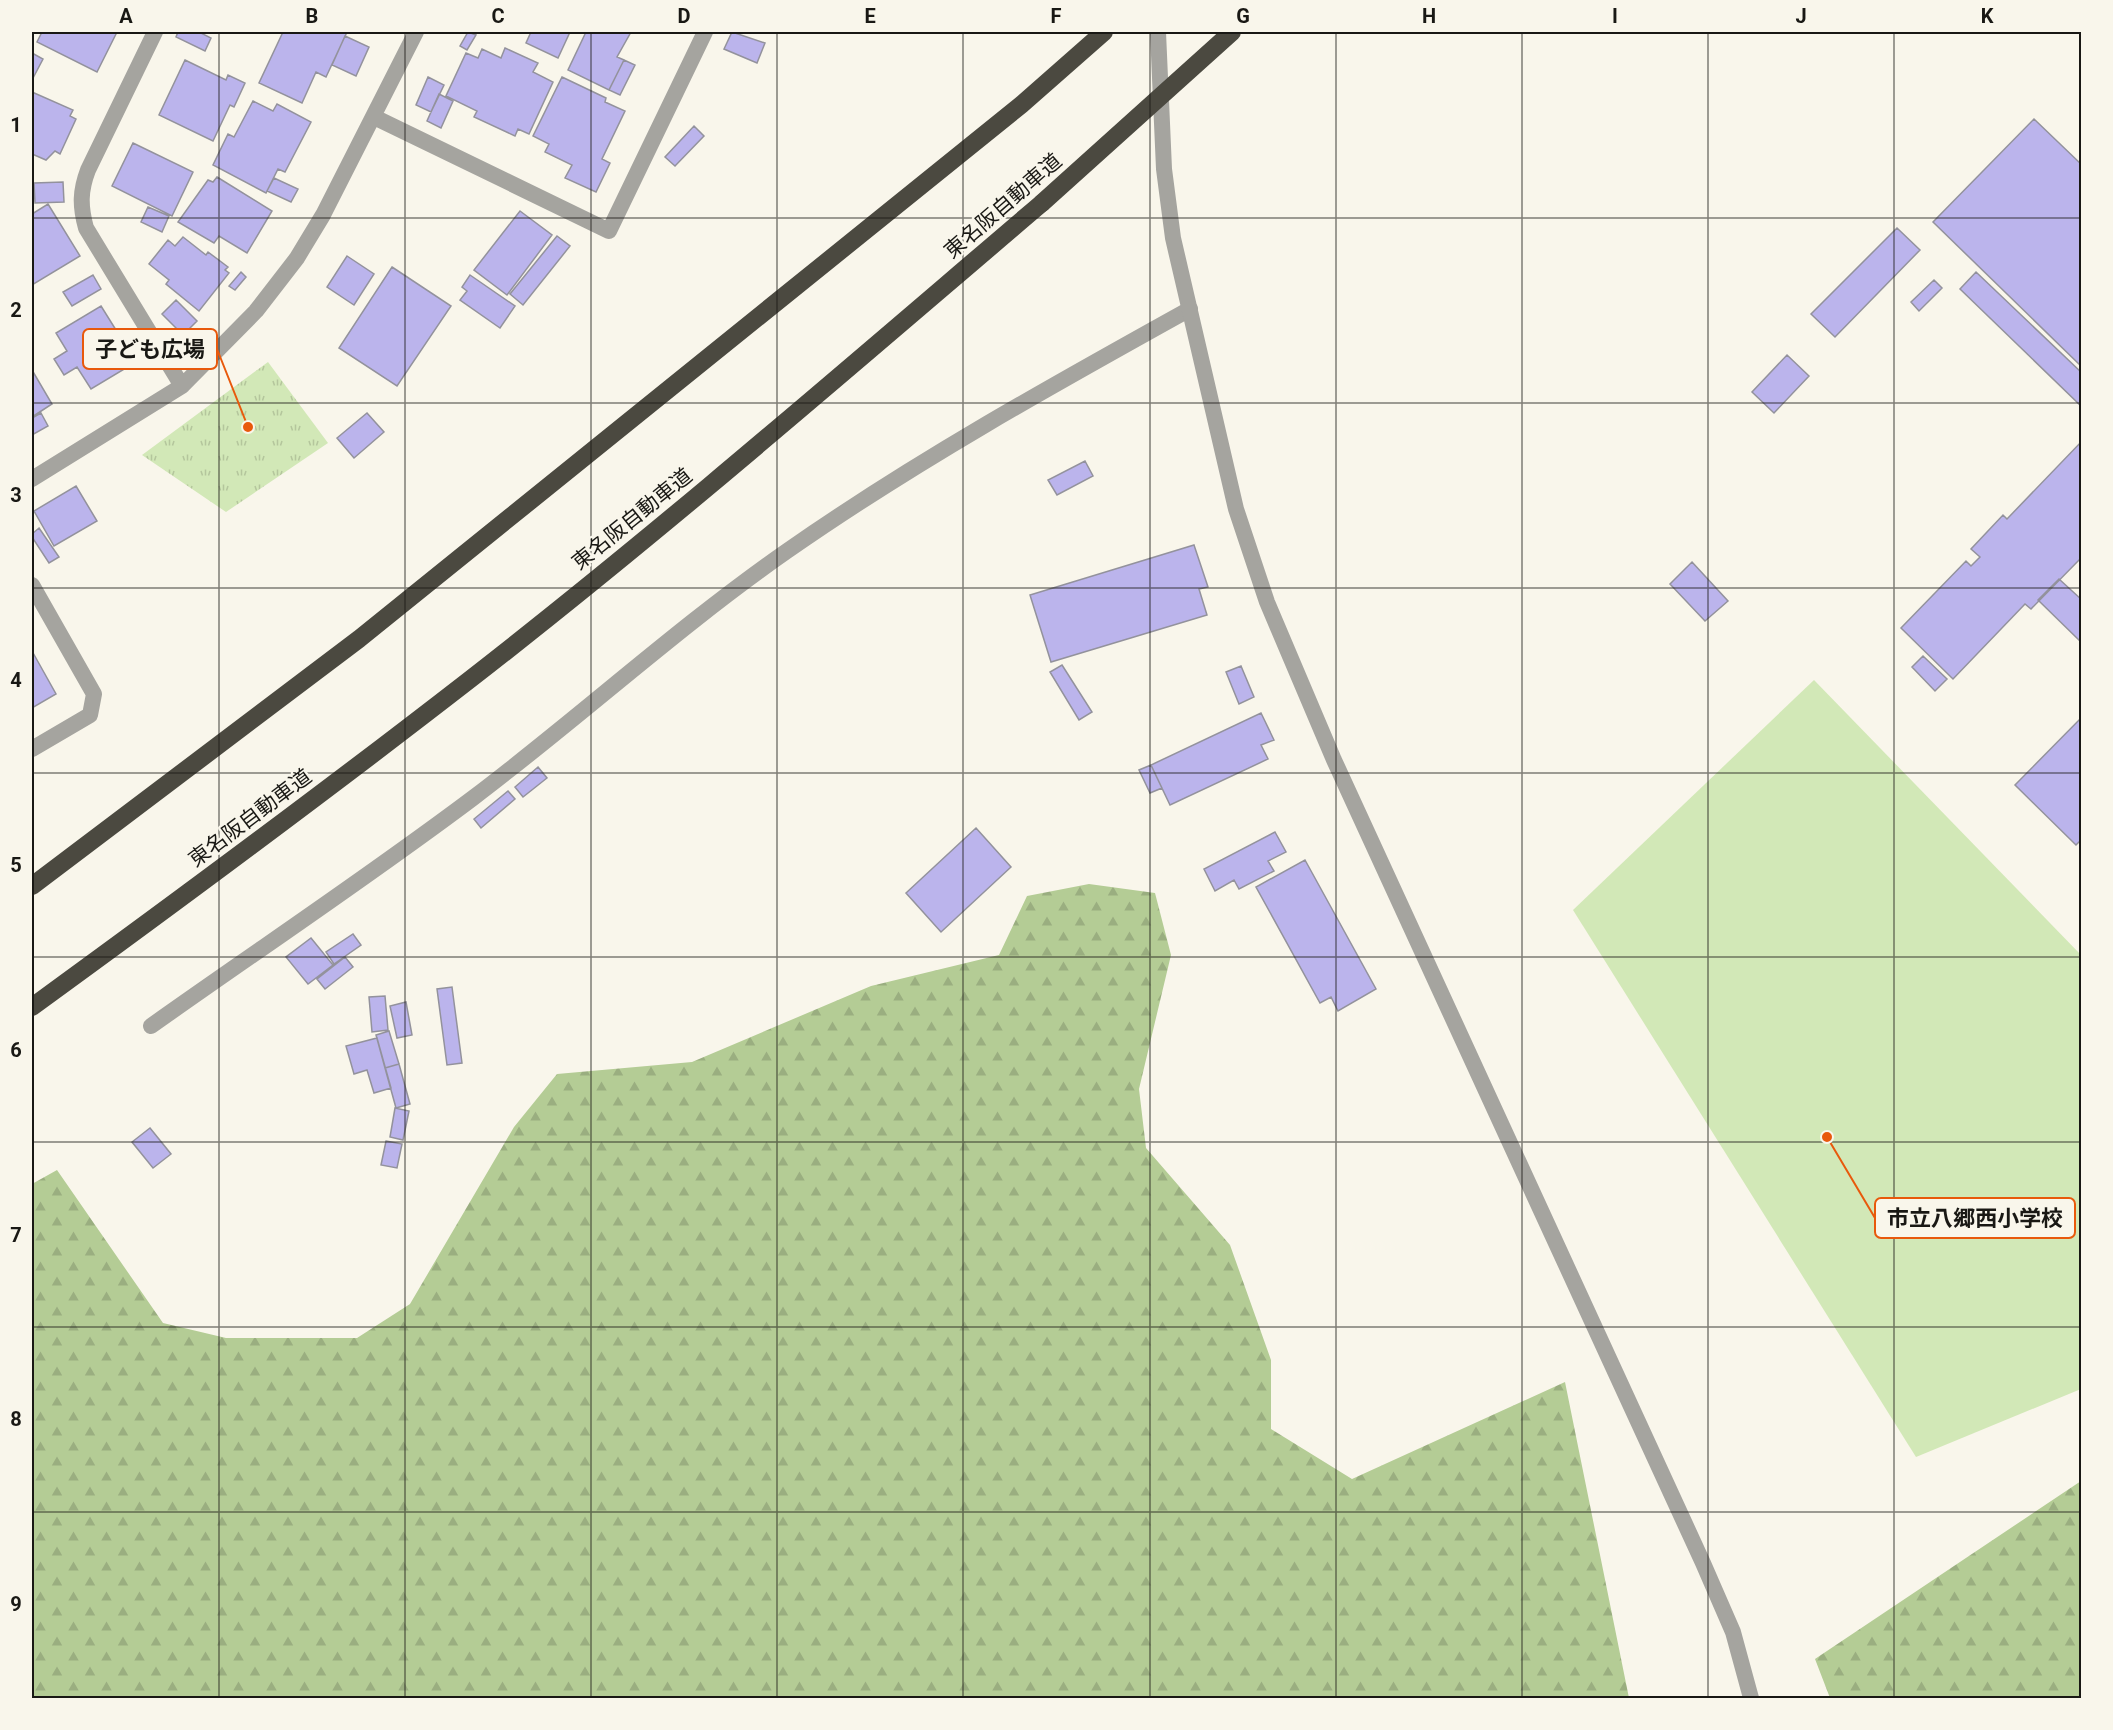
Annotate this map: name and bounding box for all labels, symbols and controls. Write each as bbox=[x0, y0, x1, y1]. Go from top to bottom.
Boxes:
text: A bbox=[119, 4, 133, 28]
text: B bbox=[306, 4, 318, 28]
text: C bbox=[491, 4, 505, 28]
text: D bbox=[678, 4, 691, 28]
text: E bbox=[864, 4, 876, 28]
text: F bbox=[1051, 4, 1062, 28]
text: G bbox=[1236, 4, 1250, 28]
text: H bbox=[1422, 4, 1436, 28]
text: I bbox=[1612, 4, 1618, 28]
text: J bbox=[1795, 4, 1807, 28]
text: K bbox=[1981, 4, 1994, 28]
text: 1 bbox=[10, 113, 22, 137]
street label: 東名阪自動車道 bbox=[940, 149, 1066, 263]
text: 2 bbox=[10, 298, 22, 322]
callout: 子ども広場 bbox=[83, 329, 217, 369]
text: 子ども広場 bbox=[95, 337, 205, 362]
street label: 東名阪自動車道 bbox=[567, 463, 697, 575]
text: 3 bbox=[10, 483, 22, 507]
text: 4 bbox=[10, 668, 22, 692]
street label: 東名阪自動車道 bbox=[184, 764, 316, 872]
text: 5 bbox=[10, 853, 22, 877]
text: 6 bbox=[10, 1038, 22, 1062]
callout: 市立八郷西小学校 bbox=[1875, 1198, 2075, 1238]
text: 市立八郷西小学校 bbox=[1887, 1206, 2063, 1231]
text: 7 bbox=[10, 1223, 22, 1247]
text: 8 bbox=[10, 1407, 22, 1431]
text: 9 bbox=[10, 1592, 22, 1616]

